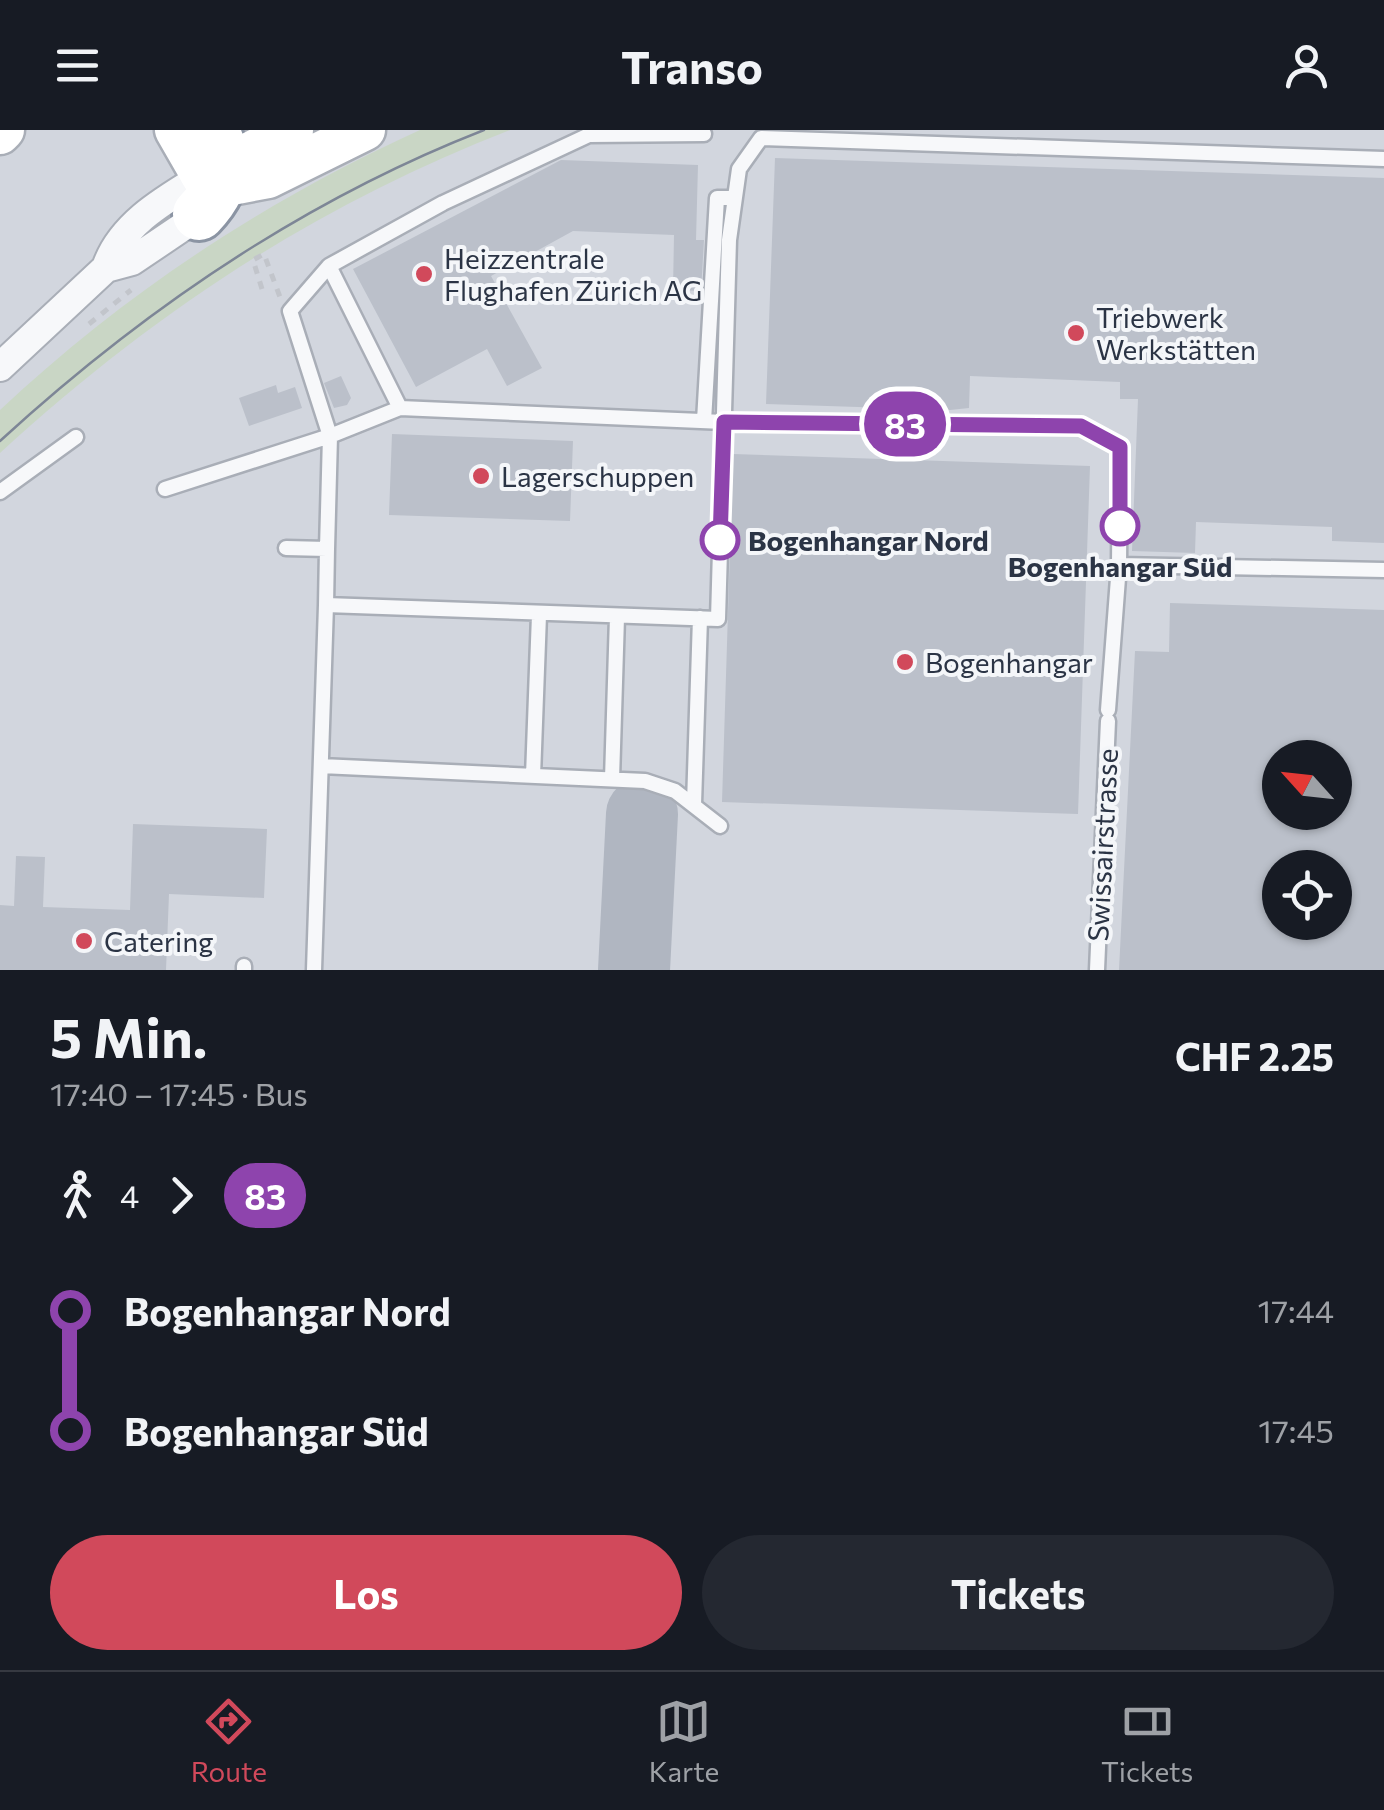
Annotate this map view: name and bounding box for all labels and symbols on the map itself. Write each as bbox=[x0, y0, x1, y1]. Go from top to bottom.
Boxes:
place label: Heizzentrale Flughafen Zürich AG bbox=[444, 241, 702, 307]
marker: Heizzentrale Flughafen Zürich AG bbox=[413, 263, 435, 285]
place label: Triebwerk Werkstätten bbox=[1096, 300, 1256, 366]
marker: Triebwerk Werkstätten bbox=[1065, 322, 1087, 344]
line badge: 83 bbox=[860, 392, 950, 456]
place label: Lagerschuppen bbox=[501, 459, 694, 493]
marker: Lagerschuppen bbox=[470, 465, 492, 487]
marker: Bogenhangar Süd bbox=[1101, 507, 1139, 545]
marker: Bogenhangar Nord bbox=[701, 521, 739, 559]
place label: Bogenhangar Nord bbox=[748, 523, 989, 557]
place label: Bogenhangar Süd bbox=[1008, 549, 1232, 583]
place label: Bogenhangar bbox=[925, 645, 1093, 679]
marker: Bogenhangar bbox=[894, 651, 916, 673]
north arrow bbox=[1262, 740, 1352, 830]
street label: Swissairstrasse bbox=[1080, 748, 1124, 942]
place label: Catering bbox=[104, 924, 213, 958]
marker: Catering bbox=[73, 930, 95, 952]

